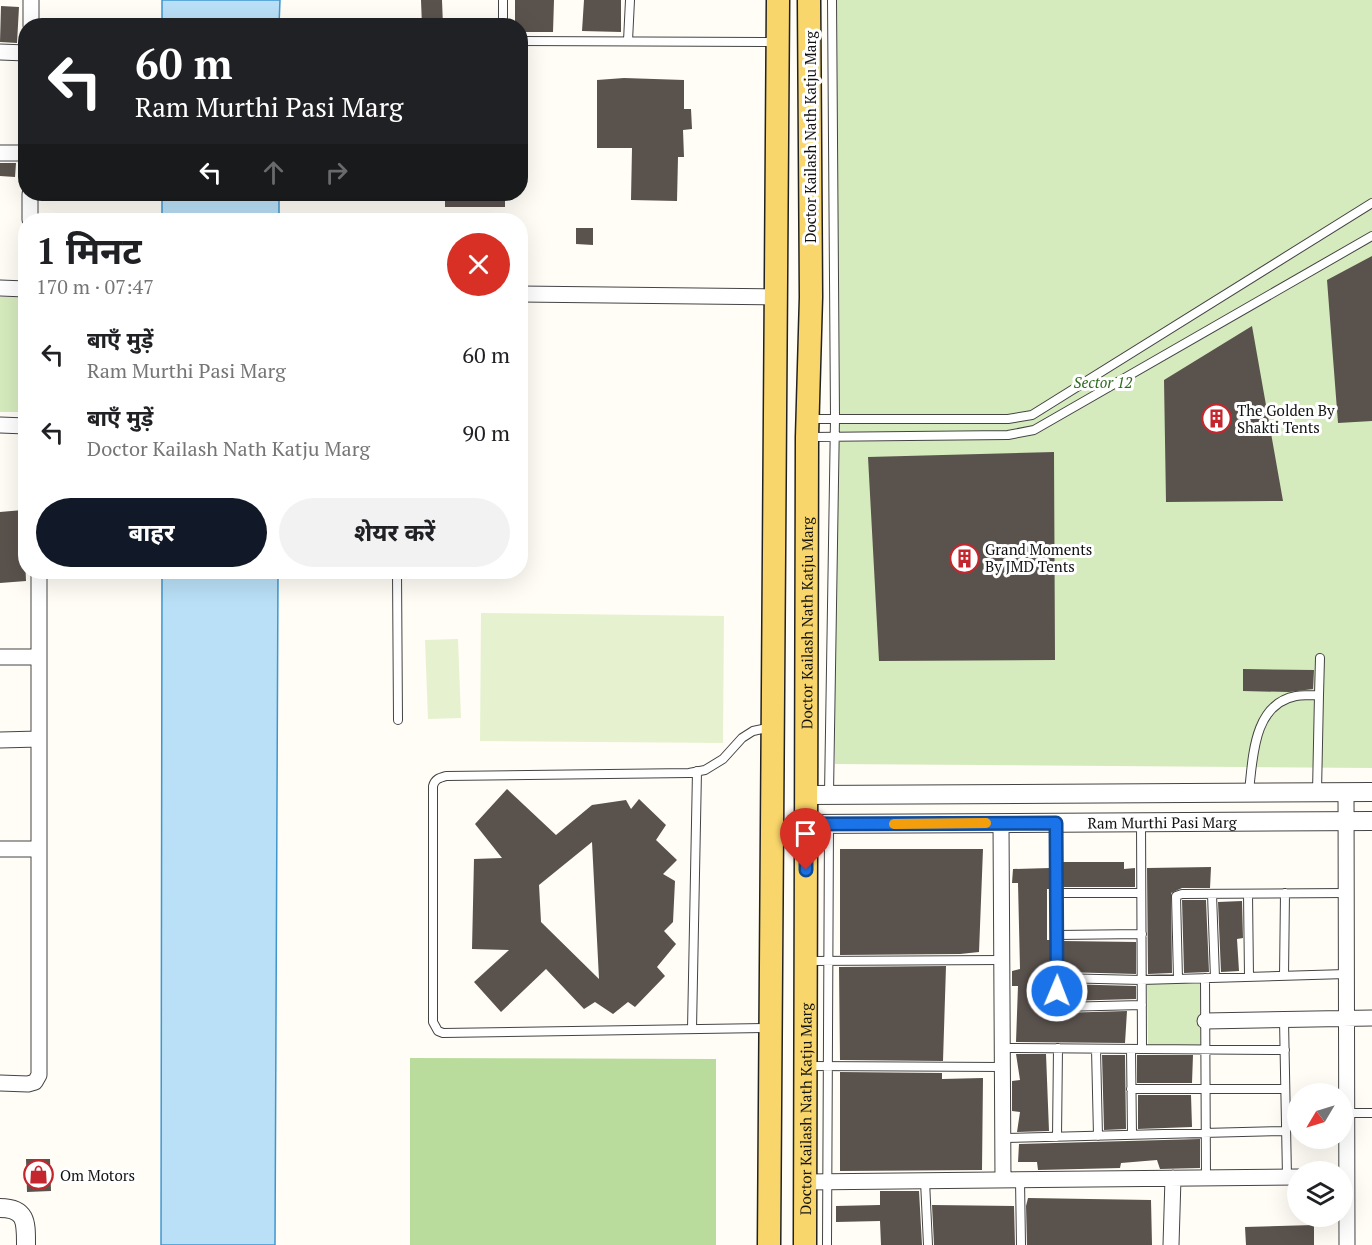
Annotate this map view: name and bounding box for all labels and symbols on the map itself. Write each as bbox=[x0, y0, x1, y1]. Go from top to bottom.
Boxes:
street label: Doctor Kailash Nath Katju Marg bbox=[800, 30, 820, 243]
park label: Sector 12 bbox=[1074, 372, 1133, 392]
place label: The Golden By Shakti Tents bbox=[1237, 400, 1335, 437]
building icon: The Golden By Shakti Tents bbox=[1200, 403, 1232, 435]
street label: Doctor Kailash Nath Katju Marg bbox=[796, 516, 817, 729]
place label: Grand Moments By JMD Tents bbox=[985, 539, 1092, 576]
building icon: Grand Moments By JMD Tents bbox=[948, 542, 980, 574]
pin bbox=[780, 808, 831, 870]
street label: Ram Murthi Pasi Marg bbox=[1087, 812, 1238, 833]
position arrow bbox=[1025, 959, 1089, 1023]
street label: Doctor Kailash Nath Katju Marg bbox=[795, 1002, 816, 1215]
north arrow bbox=[1287, 1083, 1353, 1149]
shop icon: Om Motors bbox=[23, 1159, 55, 1191]
place label: Om Motors bbox=[60, 1165, 135, 1185]

